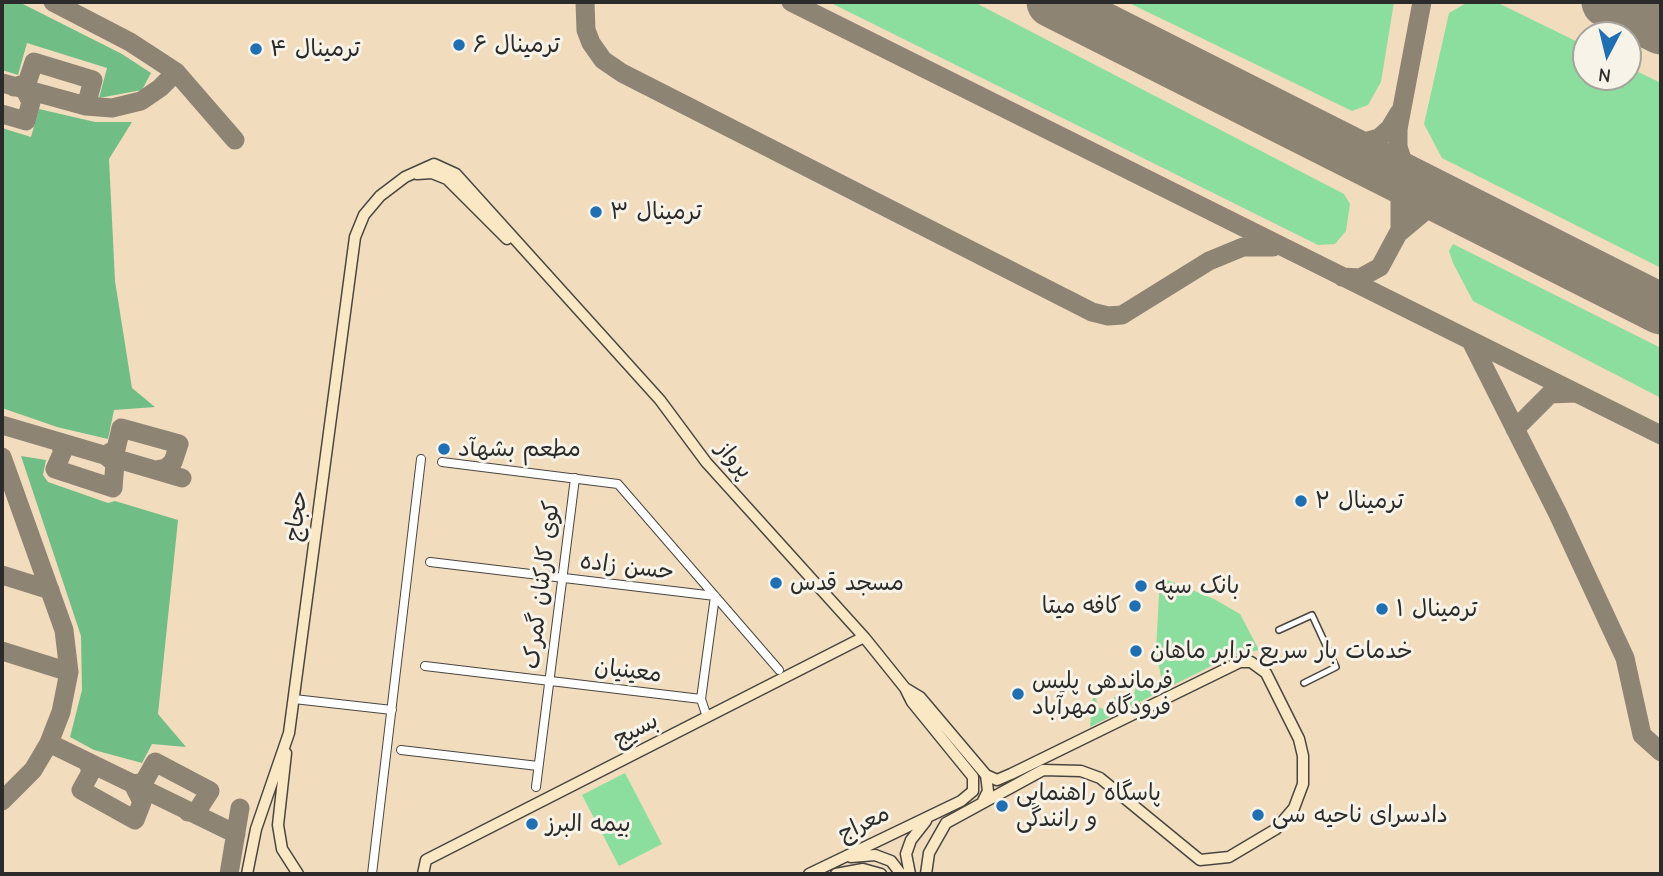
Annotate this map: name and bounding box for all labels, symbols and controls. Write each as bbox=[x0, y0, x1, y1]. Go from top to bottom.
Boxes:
north arrow bbox=[1572, 21, 1642, 91]
place label: ترمینال ۶ bbox=[473, 31, 560, 59]
place label: ترمینال ۴ bbox=[270, 35, 360, 63]
marker: ترمینال ۶ bbox=[451, 37, 467, 53]
marker: ترمینال ۴ bbox=[248, 41, 264, 57]
text: N bbox=[1597, 63, 1612, 87]
place label: ترمینال ۳ bbox=[610, 198, 702, 226]
marker: ترمینال ۳ bbox=[588, 204, 604, 220]
place label: مطعم بشهآد bbox=[458, 435, 581, 463]
street label: پرواز bbox=[710, 435, 758, 485]
marker: مطعم بشهآد bbox=[436, 441, 452, 457]
place label: ترمینال ۲ bbox=[1315, 487, 1404, 515]
street label: حجاج bbox=[280, 489, 314, 543]
marker: ترمینال ۲ bbox=[1293, 493, 1309, 509]
street label: کوی کارکنان گمرک bbox=[518, 499, 566, 671]
street label: حسن زاده bbox=[578, 548, 676, 586]
place label: مسجد قدس bbox=[790, 569, 904, 597]
place label: بانک سپه bbox=[1155, 572, 1239, 600]
marker: مسجد قدس bbox=[768, 575, 784, 591]
marker: بانک سپه bbox=[1133, 578, 1149, 594]
place label: کافه میتا bbox=[1042, 592, 1121, 620]
place label: ترمینال ۱ bbox=[1396, 595, 1477, 623]
marker: کافه میتا bbox=[1127, 598, 1143, 614]
marker: ترمینال ۱ bbox=[1374, 601, 1390, 617]
place label: خدمات بار سریع ترابر ماهان bbox=[1150, 637, 1413, 665]
marker: خدمات بار سریع ترابر ماهان bbox=[1128, 643, 1144, 659]
street label: معینیان bbox=[593, 653, 663, 689]
place label: فرماندهی پلیس فرودگاه مهرآباد bbox=[1032, 667, 1173, 721]
marker: فرماندهی پلیس فرودگاه مهرآباد bbox=[1010, 686, 1026, 702]
street label: بسیج bbox=[609, 707, 663, 753]
place label: پاسگاه راهنمایی و رانندگی bbox=[1016, 779, 1161, 833]
marker: پاسگاه راهنمایی و رانندگی bbox=[994, 798, 1010, 814]
street label: معراج bbox=[834, 800, 894, 848]
place label: دادسرای ناحیه سی bbox=[1272, 801, 1448, 829]
marker: دادسرای ناحیه سی bbox=[1250, 807, 1266, 823]
place label: بیمه البرز bbox=[546, 810, 631, 838]
marker: بیمه البرز bbox=[524, 816, 540, 832]

